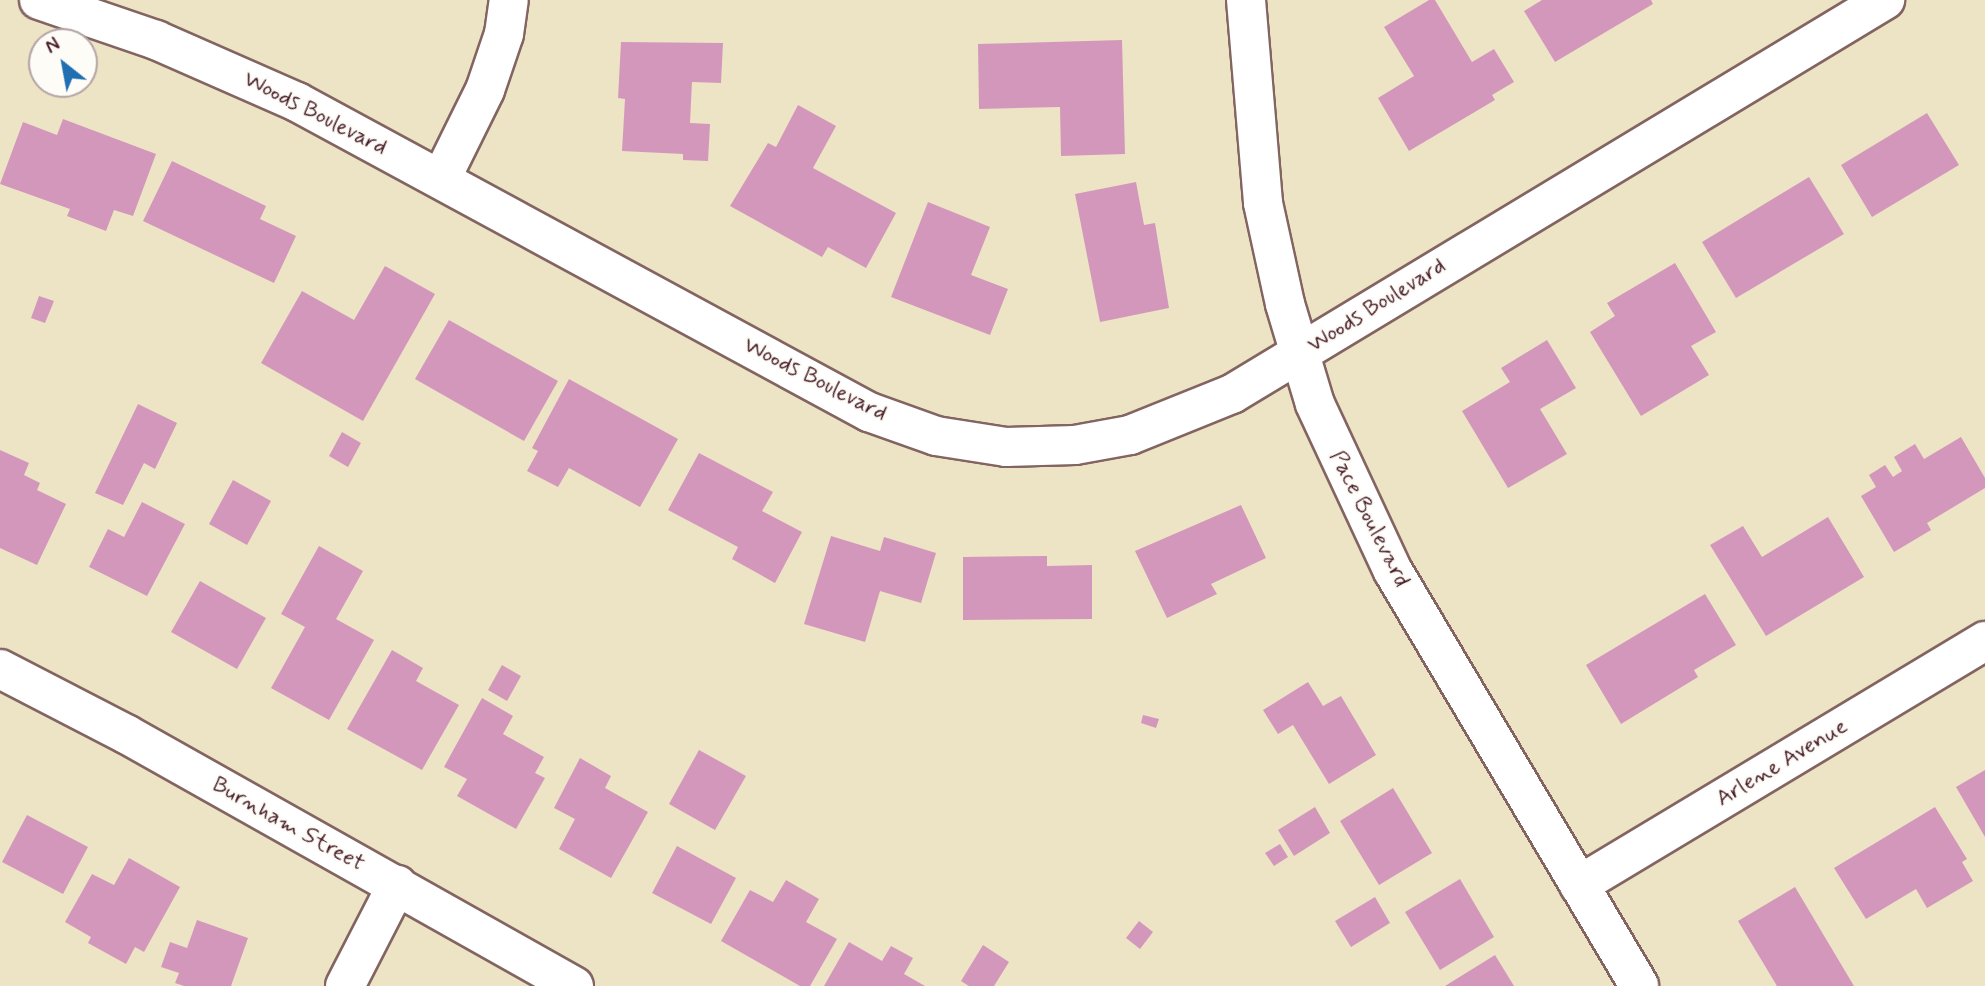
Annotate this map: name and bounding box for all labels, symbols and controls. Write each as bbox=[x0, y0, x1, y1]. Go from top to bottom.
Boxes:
north arrow bbox=[28, 28, 98, 98]
text: N bbox=[41, 32, 65, 60]
street label: Woods Boulevard bbox=[239, 66, 391, 162]
street label: Woods Boulevard bbox=[1303, 253, 1451, 359]
street label: Woods Boulevard bbox=[739, 332, 891, 428]
street label: Pace Boulevard bbox=[1324, 449, 1414, 589]
street label: Arlene Avenue bbox=[1711, 713, 1853, 813]
street label: Burnham Street bbox=[207, 772, 369, 878]

